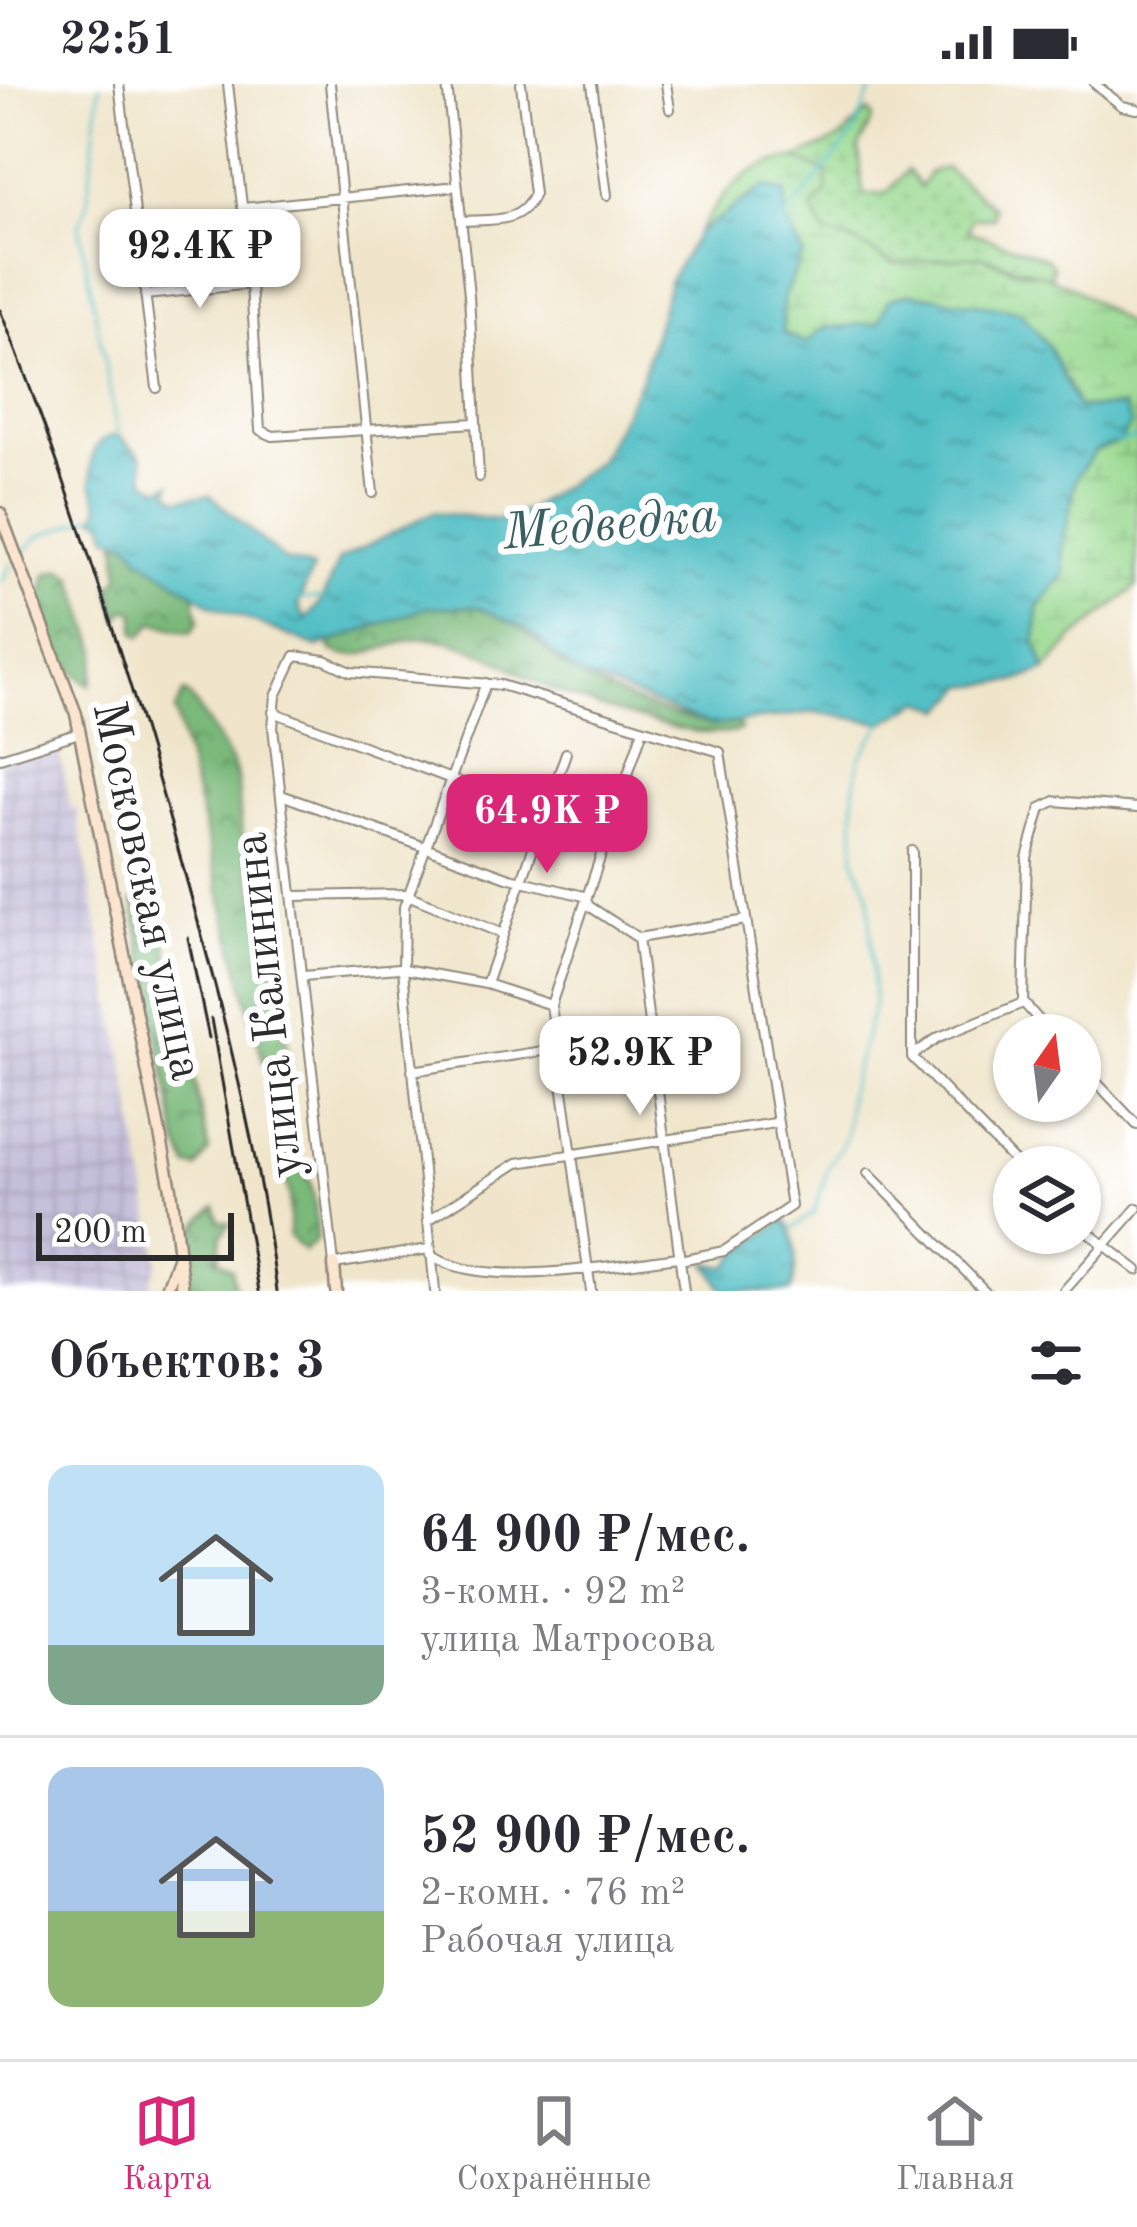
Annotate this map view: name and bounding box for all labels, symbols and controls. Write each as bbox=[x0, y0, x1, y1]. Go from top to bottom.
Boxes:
text: 22:51 bbox=[60, 19, 177, 64]
pin: 92.4K ₽ bbox=[89, 209, 311, 311]
text: 92.4K ₽ bbox=[126, 228, 274, 267]
water label: Медведка bbox=[500, 491, 719, 561]
street label: Московская улица bbox=[82, 697, 210, 1085]
pin: 64.9K ₽ bbox=[436, 774, 658, 876]
text: 64.9K ₽ bbox=[473, 793, 621, 832]
street label: улица Калинина bbox=[228, 830, 312, 1180]
north arrow bbox=[993, 1014, 1101, 1122]
map controls bbox=[993, 1014, 1101, 1254]
pin: 52.9K ₽ bbox=[529, 1016, 751, 1118]
text: 52.9K ₽ bbox=[566, 1035, 714, 1074]
button: layers bbox=[993, 1146, 1101, 1254]
scale bar bbox=[36, 1207, 234, 1260]
text: 200 m bbox=[54, 1217, 147, 1250]
icon: filters bbox=[1023, 1330, 1089, 1396]
text: Объектов: 3 bbox=[48, 1338, 325, 1389]
text: 64 900 ₽/мес. bbox=[420, 1512, 750, 1563]
icon: home bbox=[144, 1513, 288, 1657]
text: 3-комн. · 92 m² bbox=[420, 1573, 685, 1612]
text: улица Матросова bbox=[420, 1621, 715, 1660]
text: 52 900 ₽/мес. bbox=[420, 1813, 750, 1864]
icon: home bbox=[144, 1815, 288, 1959]
text: 2-комн. · 76 m² bbox=[420, 1874, 685, 1913]
text: Рабочая улица bbox=[420, 1922, 674, 1961]
tab: Карта bbox=[122, 2088, 212, 2201]
tab: Сохранённые bbox=[457, 2088, 651, 2201]
tab: Главная bbox=[896, 2088, 1015, 2201]

